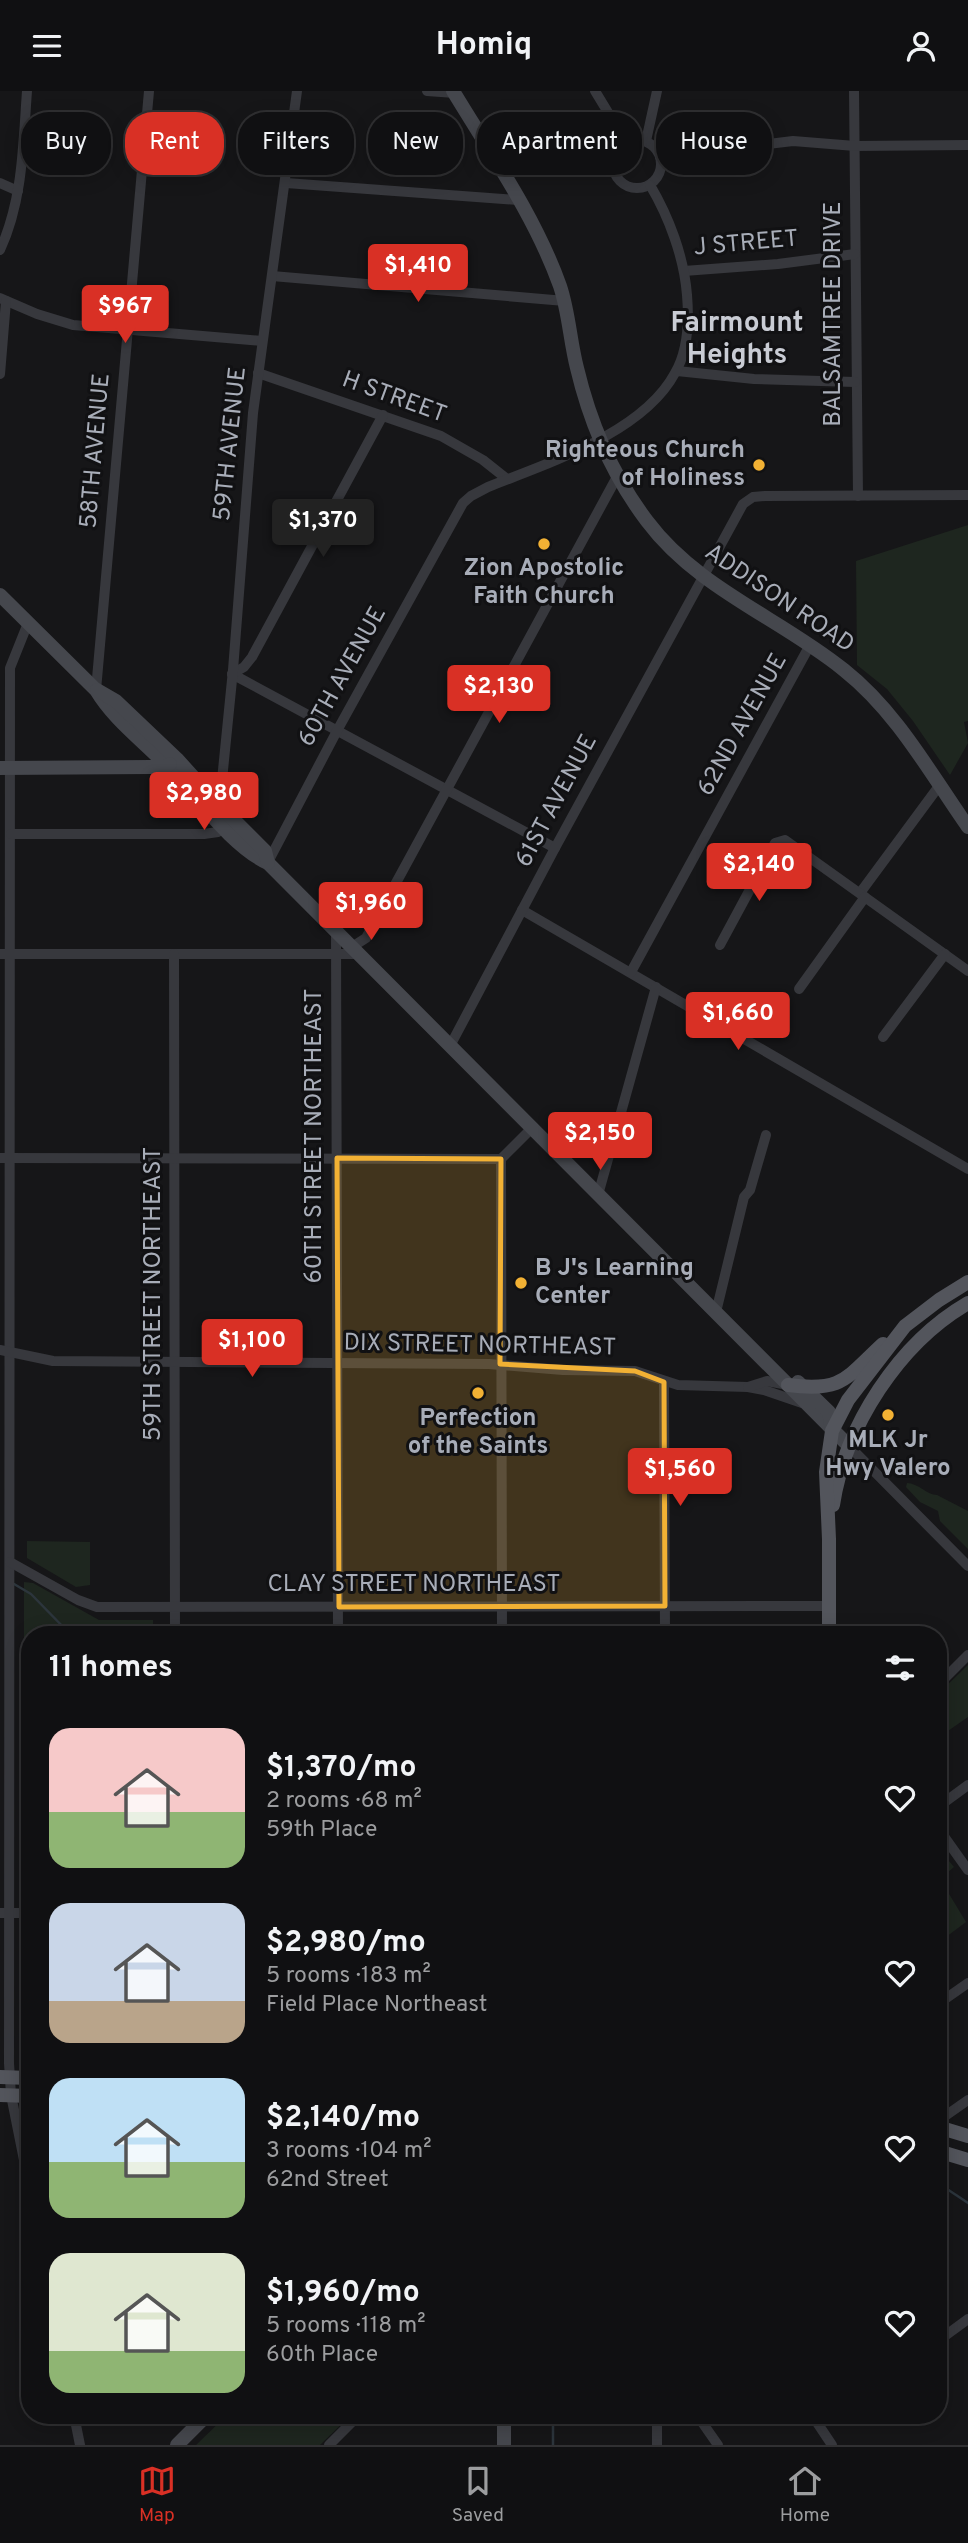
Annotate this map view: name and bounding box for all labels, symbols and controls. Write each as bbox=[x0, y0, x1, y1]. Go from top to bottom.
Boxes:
text: Homiq bbox=[436, 26, 532, 66]
icon: menu bbox=[28, 27, 66, 65]
icon: person bbox=[902, 27, 940, 65]
chip: Buy bbox=[21, 112, 111, 175]
chip: Rent bbox=[125, 112, 224, 175]
chip: Filters bbox=[238, 112, 354, 175]
chip: New bbox=[368, 112, 463, 175]
chip: Apartment bbox=[477, 112, 642, 175]
chip: House bbox=[656, 112, 772, 175]
street label: BALSAMTREE DRIVE bbox=[819, 201, 849, 427]
street label: J STREET bbox=[692, 224, 800, 264]
pin: $1,410 bbox=[361, 245, 475, 304]
text: $1,410 bbox=[384, 252, 452, 281]
pin: $967 bbox=[84, 285, 166, 345]
text: $967 bbox=[98, 293, 152, 322]
district label: Fairmount Heights bbox=[671, 306, 803, 374]
street label: 59TH AVENUE bbox=[208, 365, 254, 523]
street label: H STREET bbox=[338, 365, 450, 431]
street label: 58TH AVENUE bbox=[74, 372, 118, 530]
place label: Righteous Church of Holiness bbox=[545, 436, 745, 494]
marker: Righteous Church of Holiness bbox=[751, 457, 767, 473]
pin: $1,370 bbox=[266, 499, 380, 559]
text: $1,370 bbox=[288, 507, 358, 536]
marker: Zion Apostolic Faith Church bbox=[536, 536, 552, 552]
street label: ADDISON ROAD bbox=[698, 538, 860, 660]
place label: Zion Apostolic Faith Church bbox=[464, 554, 624, 612]
street label: 60TH AVENUE bbox=[292, 602, 394, 752]
street label: 62ND AVENUE bbox=[691, 648, 795, 802]
pin: $2,130 bbox=[442, 665, 556, 725]
text: $2,130 bbox=[463, 673, 535, 702]
street label: 61ST AVENUE bbox=[509, 729, 605, 873]
pin: $2,980 bbox=[147, 773, 261, 832]
text: $2,980 bbox=[165, 780, 243, 809]
pin: $2,140 bbox=[702, 843, 816, 903]
text: $2,140 bbox=[723, 851, 795, 880]
pin: $1,960 bbox=[314, 883, 428, 942]
text: $1,960 bbox=[335, 890, 407, 919]
street label: 60TH STREET NORTHEAST bbox=[300, 989, 330, 1284]
pin: $1,660 bbox=[681, 993, 795, 1052]
text: $1,660 bbox=[702, 1000, 774, 1029]
pin: $2,150 bbox=[543, 1112, 657, 1172]
text: $2,150 bbox=[564, 1120, 636, 1149]
street label: 59TH STREET NORTHEAST bbox=[139, 1147, 169, 1441]
place label: B J's Learning Center bbox=[535, 1254, 694, 1312]
marker: B J's Learning Center bbox=[513, 1275, 529, 1291]
pin: $1,100 bbox=[195, 1319, 309, 1379]
text: $1,100 bbox=[218, 1327, 286, 1356]
street label: DIX STREET NORTHEAST bbox=[343, 1329, 617, 1363]
marker: Perfection of the Saints bbox=[470, 1385, 486, 1401]
place label: Perfection of the Saints bbox=[408, 1404, 548, 1462]
marker: MLK Jr Hwy Valero bbox=[880, 1407, 896, 1423]
place label: MLK Jr Hwy Valero bbox=[825, 1426, 951, 1484]
pin: $1,560 bbox=[623, 1449, 737, 1508]
text: $1,560 bbox=[644, 1456, 716, 1485]
street label: CLAY STREET NORTHEAST bbox=[268, 1570, 561, 1600]
icon: filters bbox=[881, 1649, 919, 1687]
text: 11 homes bbox=[49, 1650, 173, 1687]
text: $1,370/mo bbox=[266, 1750, 416, 1787]
icon: home bbox=[105, 1756, 189, 1840]
icon: heart bbox=[881, 1779, 919, 1817]
text: 2 rooms · 68 m² bbox=[266, 1787, 422, 1816]
text: 59th Place bbox=[266, 1816, 377, 1845]
text: $2,980/mo bbox=[266, 1925, 426, 1962]
icon: home bbox=[105, 1931, 189, 2015]
icon: heart bbox=[881, 1954, 919, 1992]
text: 5 rooms · 183 m² bbox=[266, 1962, 431, 1991]
text: Field Place Northeast bbox=[266, 1991, 487, 2020]
text: $2,140/mo bbox=[266, 2100, 420, 2137]
icon: home bbox=[105, 2106, 189, 2190]
icon: heart bbox=[881, 2129, 919, 2167]
text: 3 rooms · 104 m² bbox=[266, 2137, 431, 2166]
text: 62nd Street bbox=[266, 2166, 389, 2195]
text: $1,960/mo bbox=[266, 2275, 420, 2312]
icon: home bbox=[105, 2281, 189, 2365]
icon: heart bbox=[881, 2304, 919, 2342]
text: 5 rooms · 118 m² bbox=[266, 2312, 425, 2341]
text: 60th Place bbox=[266, 2341, 378, 2370]
tab: Map bbox=[138, 2462, 176, 2528]
tab: Saved bbox=[452, 2462, 504, 2528]
tab: Home bbox=[780, 2462, 830, 2528]

